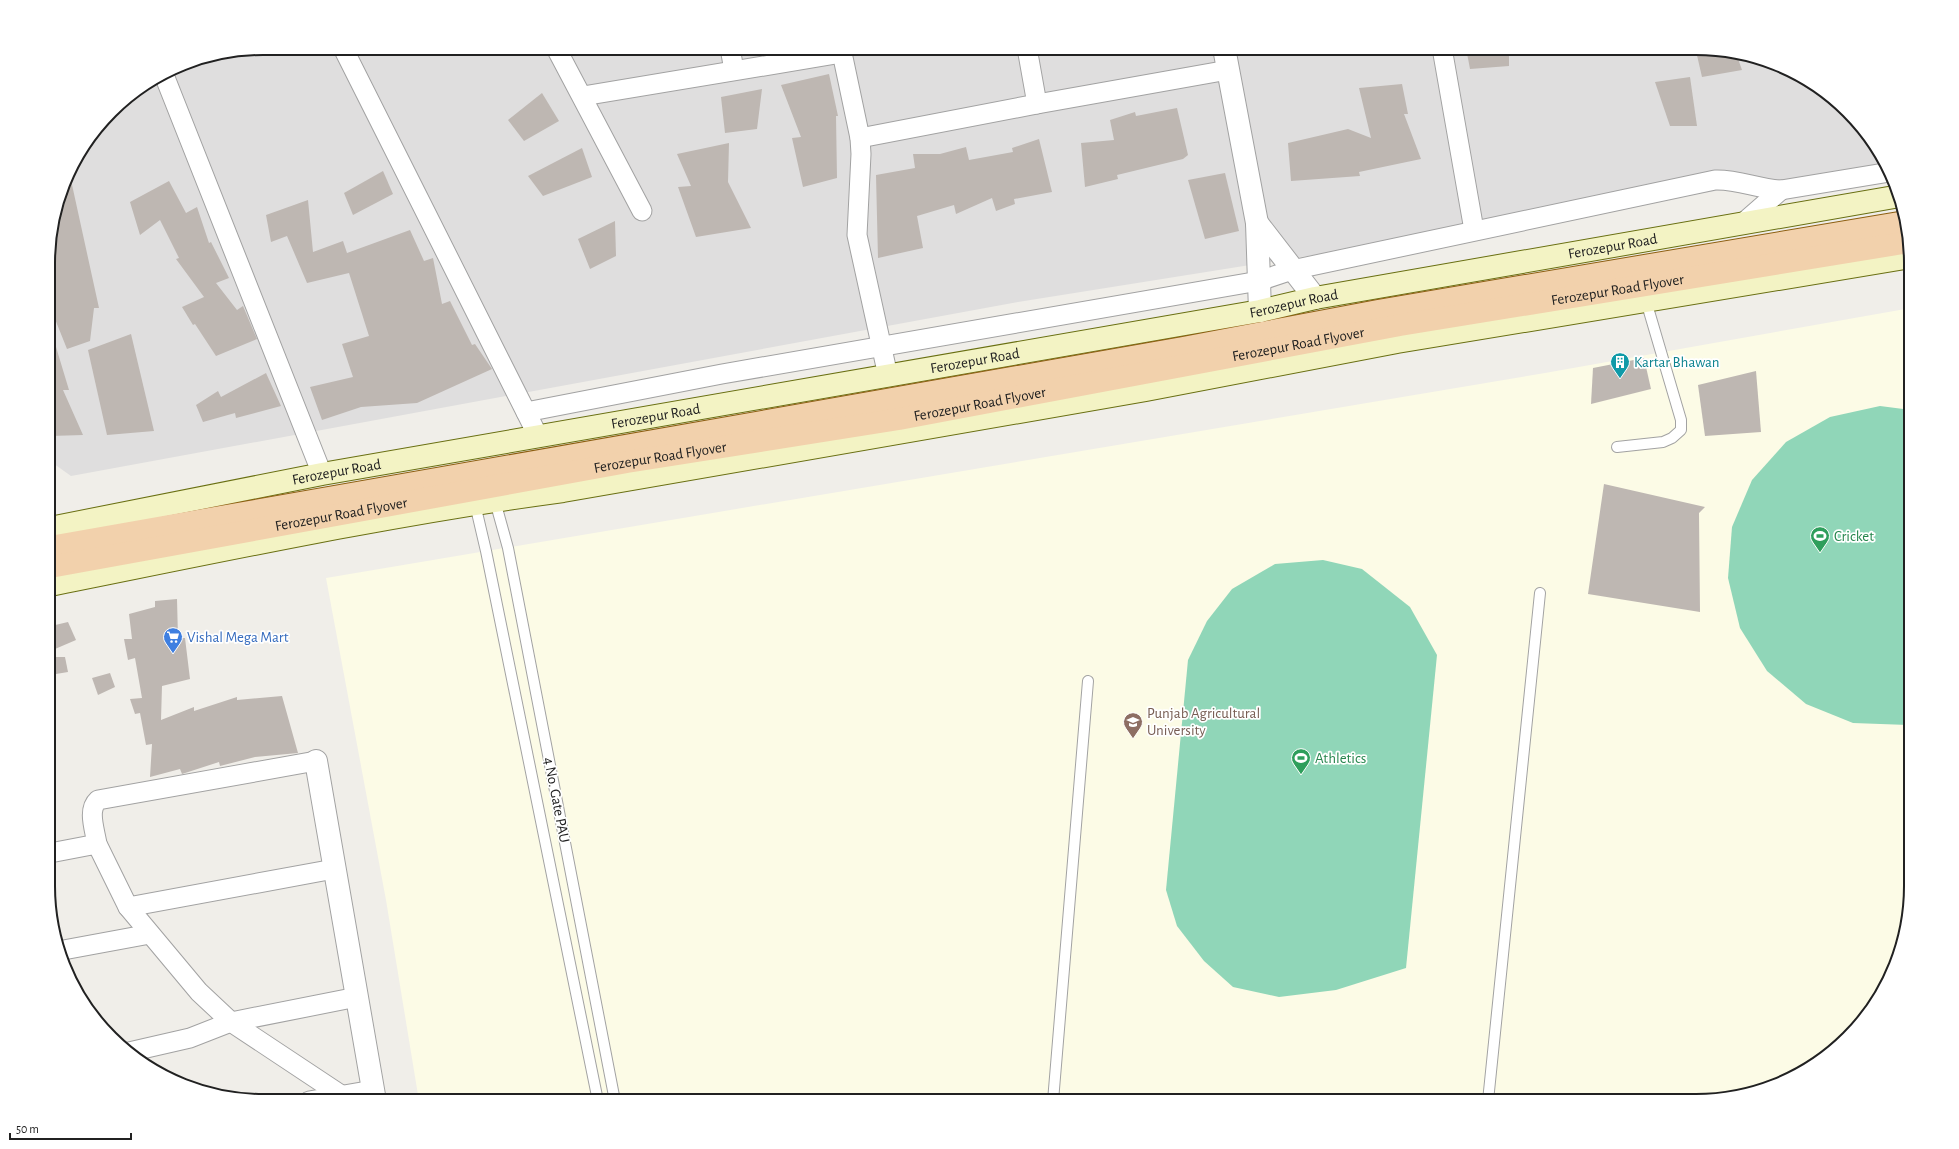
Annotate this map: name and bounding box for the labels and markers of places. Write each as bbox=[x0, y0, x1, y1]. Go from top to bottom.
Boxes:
building icon: Kartar Bhawan bbox=[1609, 351, 1631, 379]
place label: Kartar Bhawan bbox=[1634, 355, 1720, 370]
sports icon: Cricket bbox=[1809, 525, 1831, 553]
place label: Cricket bbox=[1834, 529, 1874, 544]
supermarket icon: Vishal Mega Mart bbox=[162, 626, 184, 654]
place label: Vishal Mega Mart bbox=[187, 630, 289, 645]
place label: Punjab Agricultural University bbox=[1147, 706, 1260, 738]
school or university icon: Punjab Agricultural University bbox=[1122, 711, 1144, 739]
sports icon: Athletics bbox=[1290, 747, 1312, 775]
place label: Athletics bbox=[1315, 751, 1366, 766]

